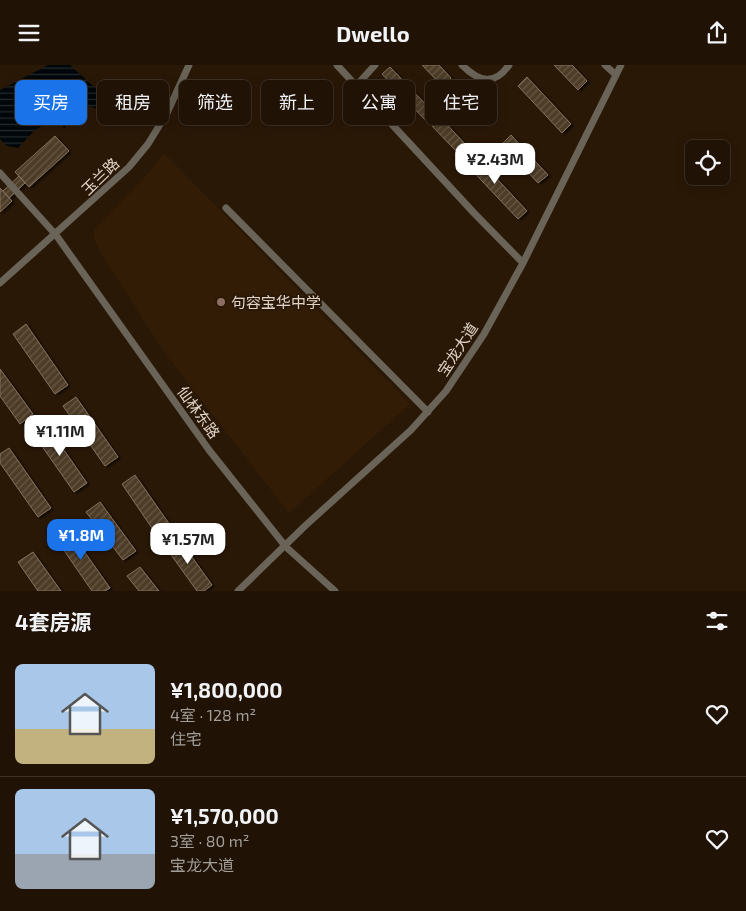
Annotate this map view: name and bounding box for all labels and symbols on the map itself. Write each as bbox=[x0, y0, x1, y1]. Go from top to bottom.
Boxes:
pin: ¥2.43M bbox=[454, 143, 536, 185]
street label: 玉兰路 bbox=[78, 154, 122, 198]
place label: 句容宝华中学 bbox=[231, 293, 321, 311]
marker: 句容宝华中学 bbox=[215, 296, 227, 308]
street label: 宝龙大道 bbox=[433, 319, 481, 379]
street label: 仙林东路 bbox=[174, 382, 224, 442]
pin: ¥1.11M bbox=[19, 415, 101, 457]
pin: ¥1.8M bbox=[46, 519, 116, 561]
pin: ¥1.57M bbox=[147, 523, 229, 565]

